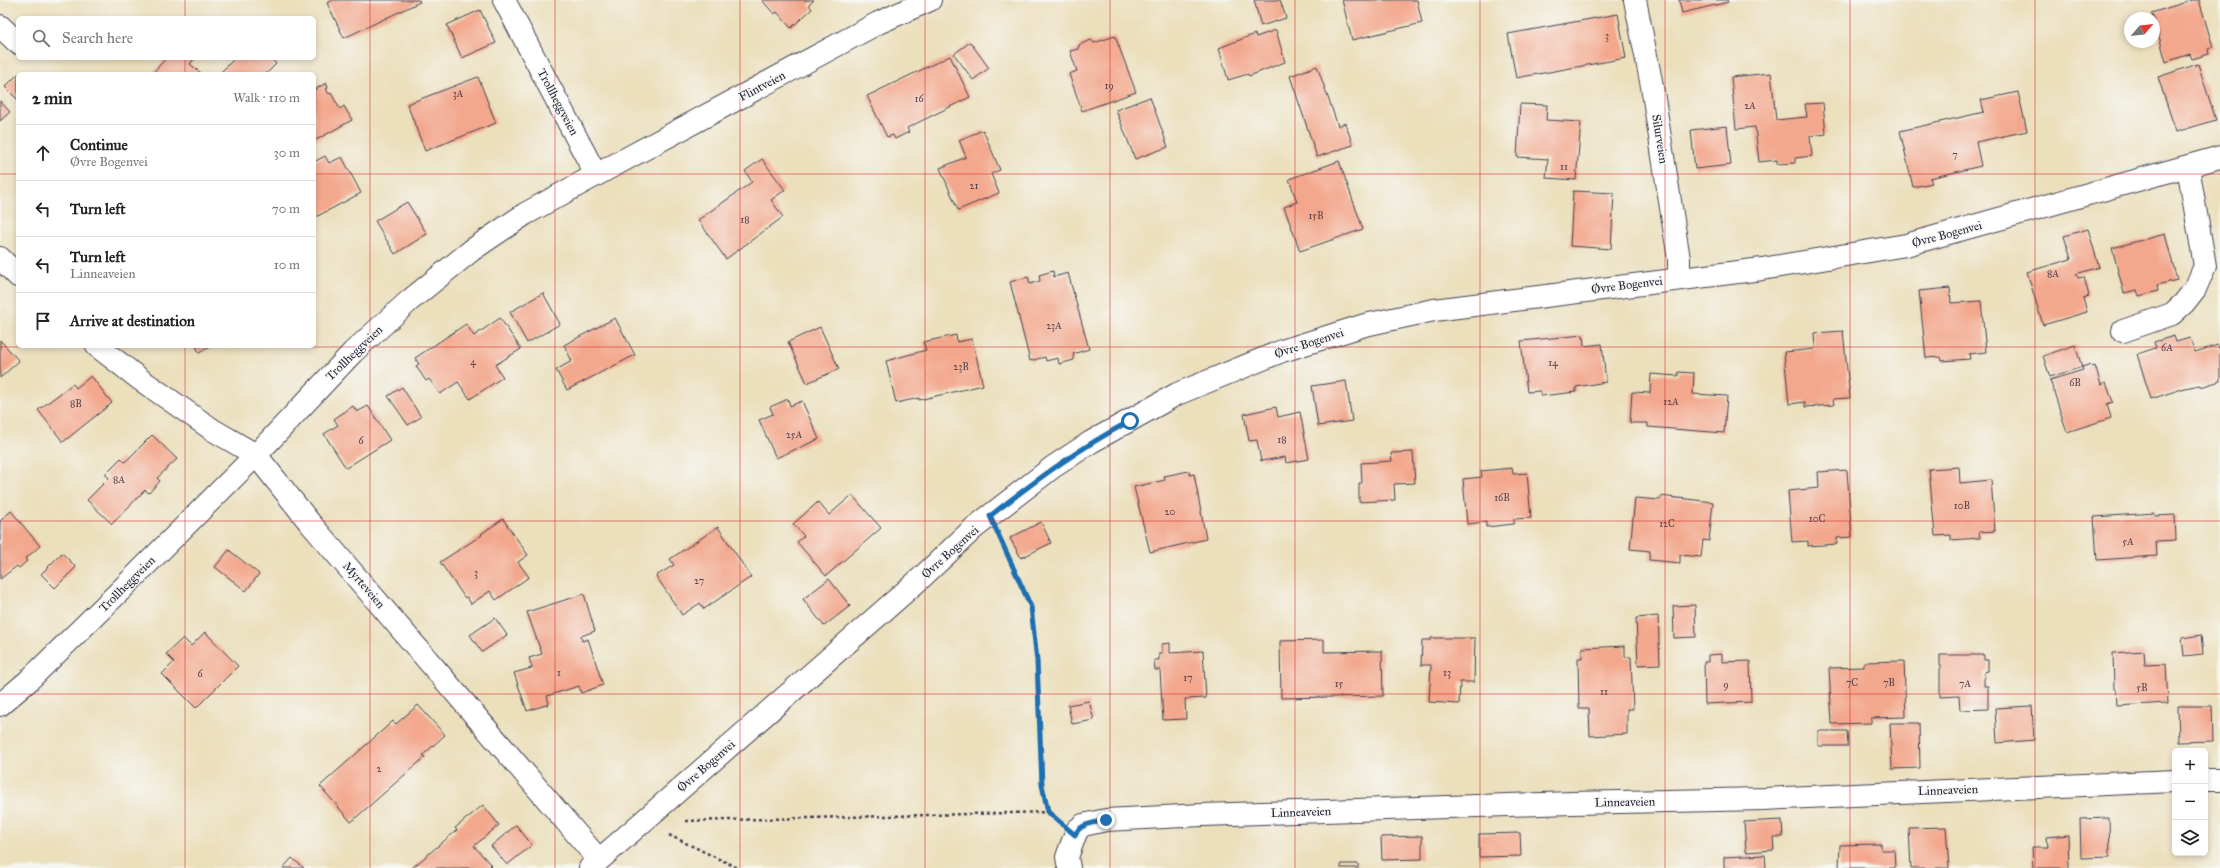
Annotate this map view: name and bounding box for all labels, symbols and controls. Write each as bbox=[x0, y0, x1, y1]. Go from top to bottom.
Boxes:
north arrow bbox=[2124, 12, 2160, 48]
search box bbox=[16, 16, 316, 60]
icon: search bbox=[30, 27, 52, 49]
text: Search here bbox=[62, 29, 133, 47]
house number: 3 bbox=[1605, 30, 1609, 42]
street label: Trollheggveien bbox=[534, 66, 582, 139]
street label: Flintveien bbox=[736, 68, 788, 104]
house number: 19 bbox=[1104, 80, 1114, 92]
text: 2 min bbox=[32, 88, 72, 109]
house number: 3A bbox=[453, 88, 464, 100]
text: Walk · 110 m bbox=[233, 90, 300, 106]
house number: 16 bbox=[914, 93, 924, 105]
house number: 2A bbox=[1744, 100, 1756, 112]
street label: Silurveien bbox=[1649, 113, 1671, 165]
text: Continue bbox=[70, 136, 128, 154]
icon: ahead bbox=[32, 142, 54, 164]
text: 30 m bbox=[274, 145, 300, 161]
house number: 7 bbox=[1952, 149, 1958, 161]
text: Øvre Bogenvei bbox=[70, 154, 148, 170]
house number: 11 bbox=[1560, 161, 1568, 173]
house number: 21 bbox=[970, 180, 978, 192]
icon: left bbox=[32, 198, 54, 220]
text: Turn left bbox=[70, 200, 126, 218]
text: 70 m bbox=[272, 201, 300, 217]
house number: 15B bbox=[1308, 210, 1324, 222]
house number: 18 bbox=[740, 214, 750, 226]
street label: Øvre Bogenvei bbox=[1910, 218, 1984, 251]
text: Turn left bbox=[70, 248, 126, 266]
icon: left bbox=[32, 254, 54, 276]
text: 10 m bbox=[274, 257, 300, 273]
text: Linneaveien bbox=[70, 266, 136, 282]
house number: 8A bbox=[2047, 268, 2059, 280]
street label: Øvre Bogenvei bbox=[1590, 274, 1664, 297]
icon: arrive bbox=[32, 310, 54, 332]
text: Arrive at destination bbox=[70, 312, 195, 330]
house number: 23A bbox=[1046, 320, 1062, 332]
street label: Trollheggveien bbox=[323, 322, 386, 384]
street label: Øvre Bogenvei bbox=[1273, 325, 1346, 362]
house number: 6A bbox=[2161, 342, 2173, 354]
house number: 4 bbox=[470, 356, 476, 368]
house number: 14 bbox=[1548, 357, 1558, 369]
house number: 23B bbox=[953, 361, 969, 373]
house number: 6B bbox=[2069, 377, 2081, 389]
house number: 12A bbox=[1663, 396, 1679, 408]
house number: 8B bbox=[70, 398, 82, 410]
route start bbox=[1121, 412, 1139, 430]
house number: 25A bbox=[786, 429, 802, 441]
house number: 18 bbox=[1277, 434, 1287, 446]
house number: 6 bbox=[358, 435, 364, 447]
house number: 8A bbox=[113, 474, 125, 486]
house number: 16B bbox=[1494, 492, 1510, 504]
house number: 10B bbox=[1954, 500, 1970, 512]
house number: 20 bbox=[1165, 506, 1176, 518]
house number: 10C bbox=[1809, 513, 1825, 525]
house number: 12C bbox=[1659, 518, 1675, 530]
street label: Øvre Bogenvei bbox=[919, 522, 983, 582]
house number: 5A bbox=[2122, 536, 2134, 548]
street label: Trollheggveien bbox=[96, 553, 159, 616]
street label: Myrteveien bbox=[340, 559, 388, 611]
house number: 3 bbox=[474, 567, 478, 579]
house number: 27 bbox=[694, 575, 704, 587]
house number: 1 bbox=[557, 667, 561, 679]
house number: 13 bbox=[1443, 667, 1451, 679]
house number: 6 bbox=[197, 668, 203, 680]
house number: 17 bbox=[1183, 672, 1193, 684]
house number: 7C bbox=[1846, 677, 1858, 689]
house number: 7B bbox=[1883, 677, 1895, 689]
house number: 15 bbox=[1335, 678, 1344, 690]
house number: 7A bbox=[1959, 678, 1971, 690]
house number: 9 bbox=[1723, 679, 1729, 691]
house number: 5B bbox=[2136, 682, 2148, 694]
house number: 11 bbox=[1600, 686, 1608, 698]
street label: Øvre Bogenvei bbox=[674, 737, 739, 796]
map controls bbox=[2172, 748, 2208, 856]
button: + bbox=[2172, 748, 2208, 784]
house number: 2 bbox=[377, 763, 382, 775]
street label: Linneaveien bbox=[1918, 782, 1979, 798]
button: − bbox=[2172, 784, 2208, 820]
street label: Linneaveien bbox=[1595, 794, 1656, 810]
street label: Linneaveien bbox=[1271, 804, 1332, 820]
route end bbox=[1097, 811, 1115, 829]
button: layers bbox=[2172, 820, 2208, 856]

